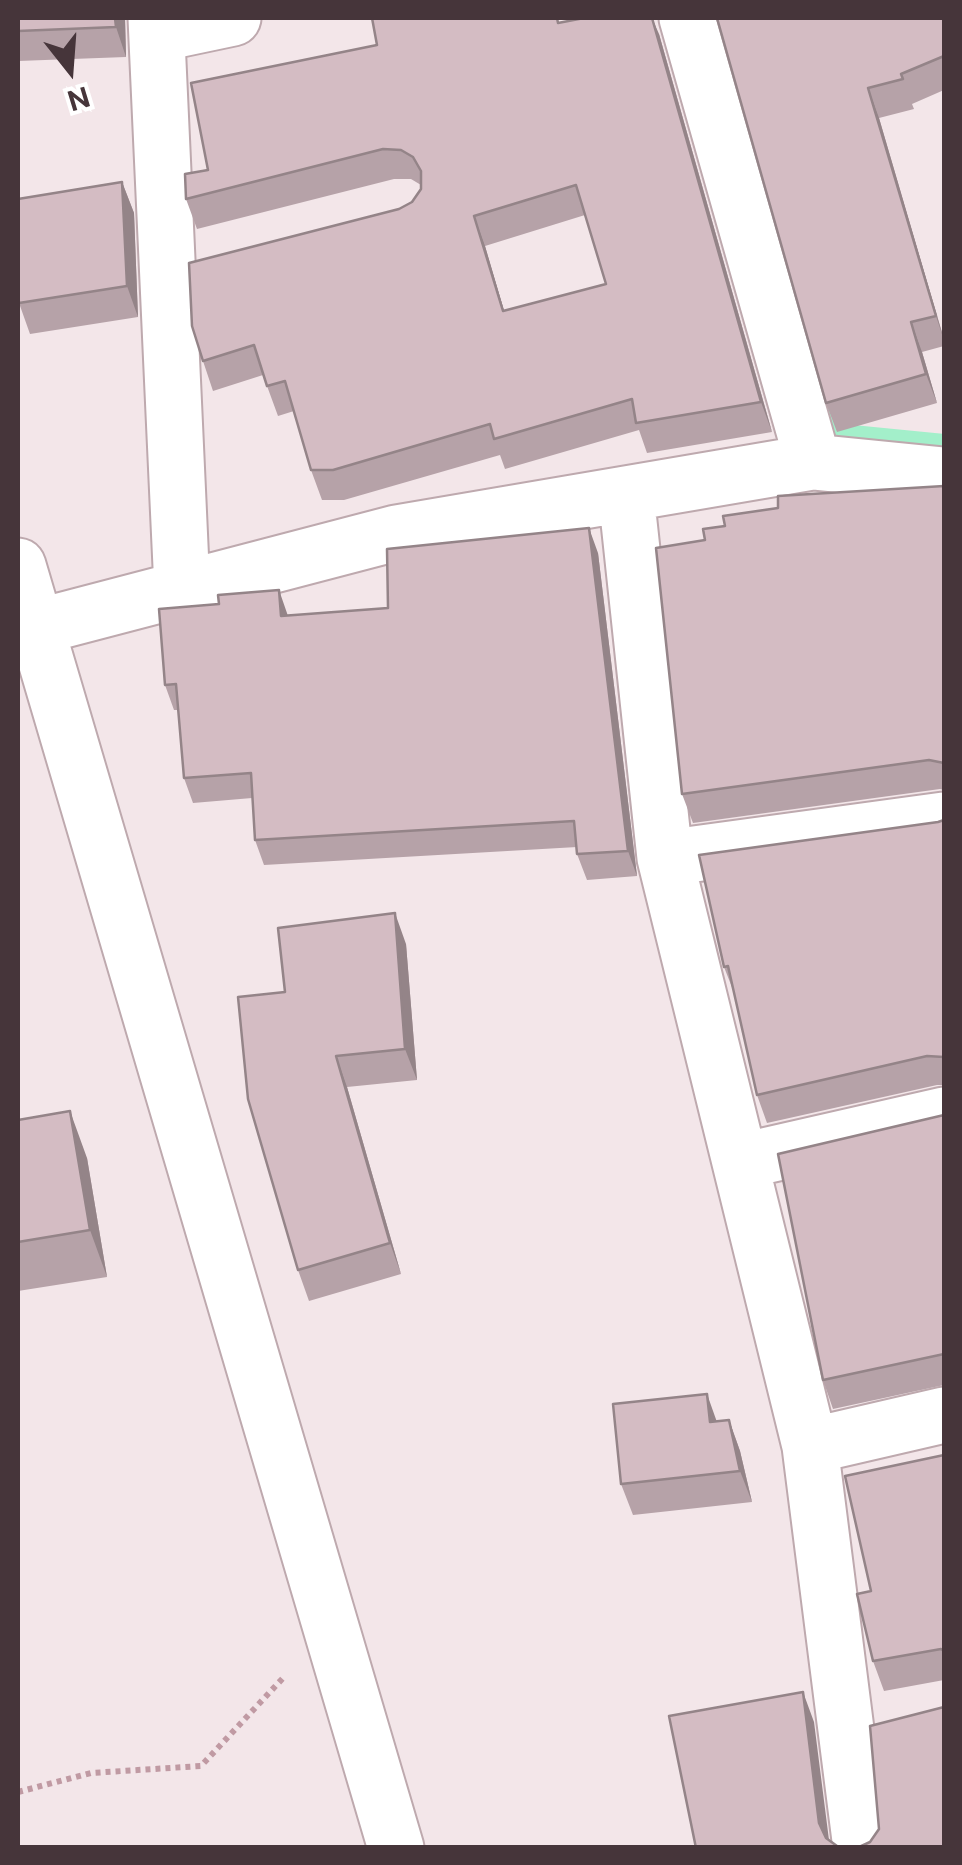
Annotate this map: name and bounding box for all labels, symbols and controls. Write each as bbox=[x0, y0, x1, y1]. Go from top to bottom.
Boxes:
north arrow bbox=[20, 20, 120, 120]
text: N bbox=[64, 80, 94, 118]

